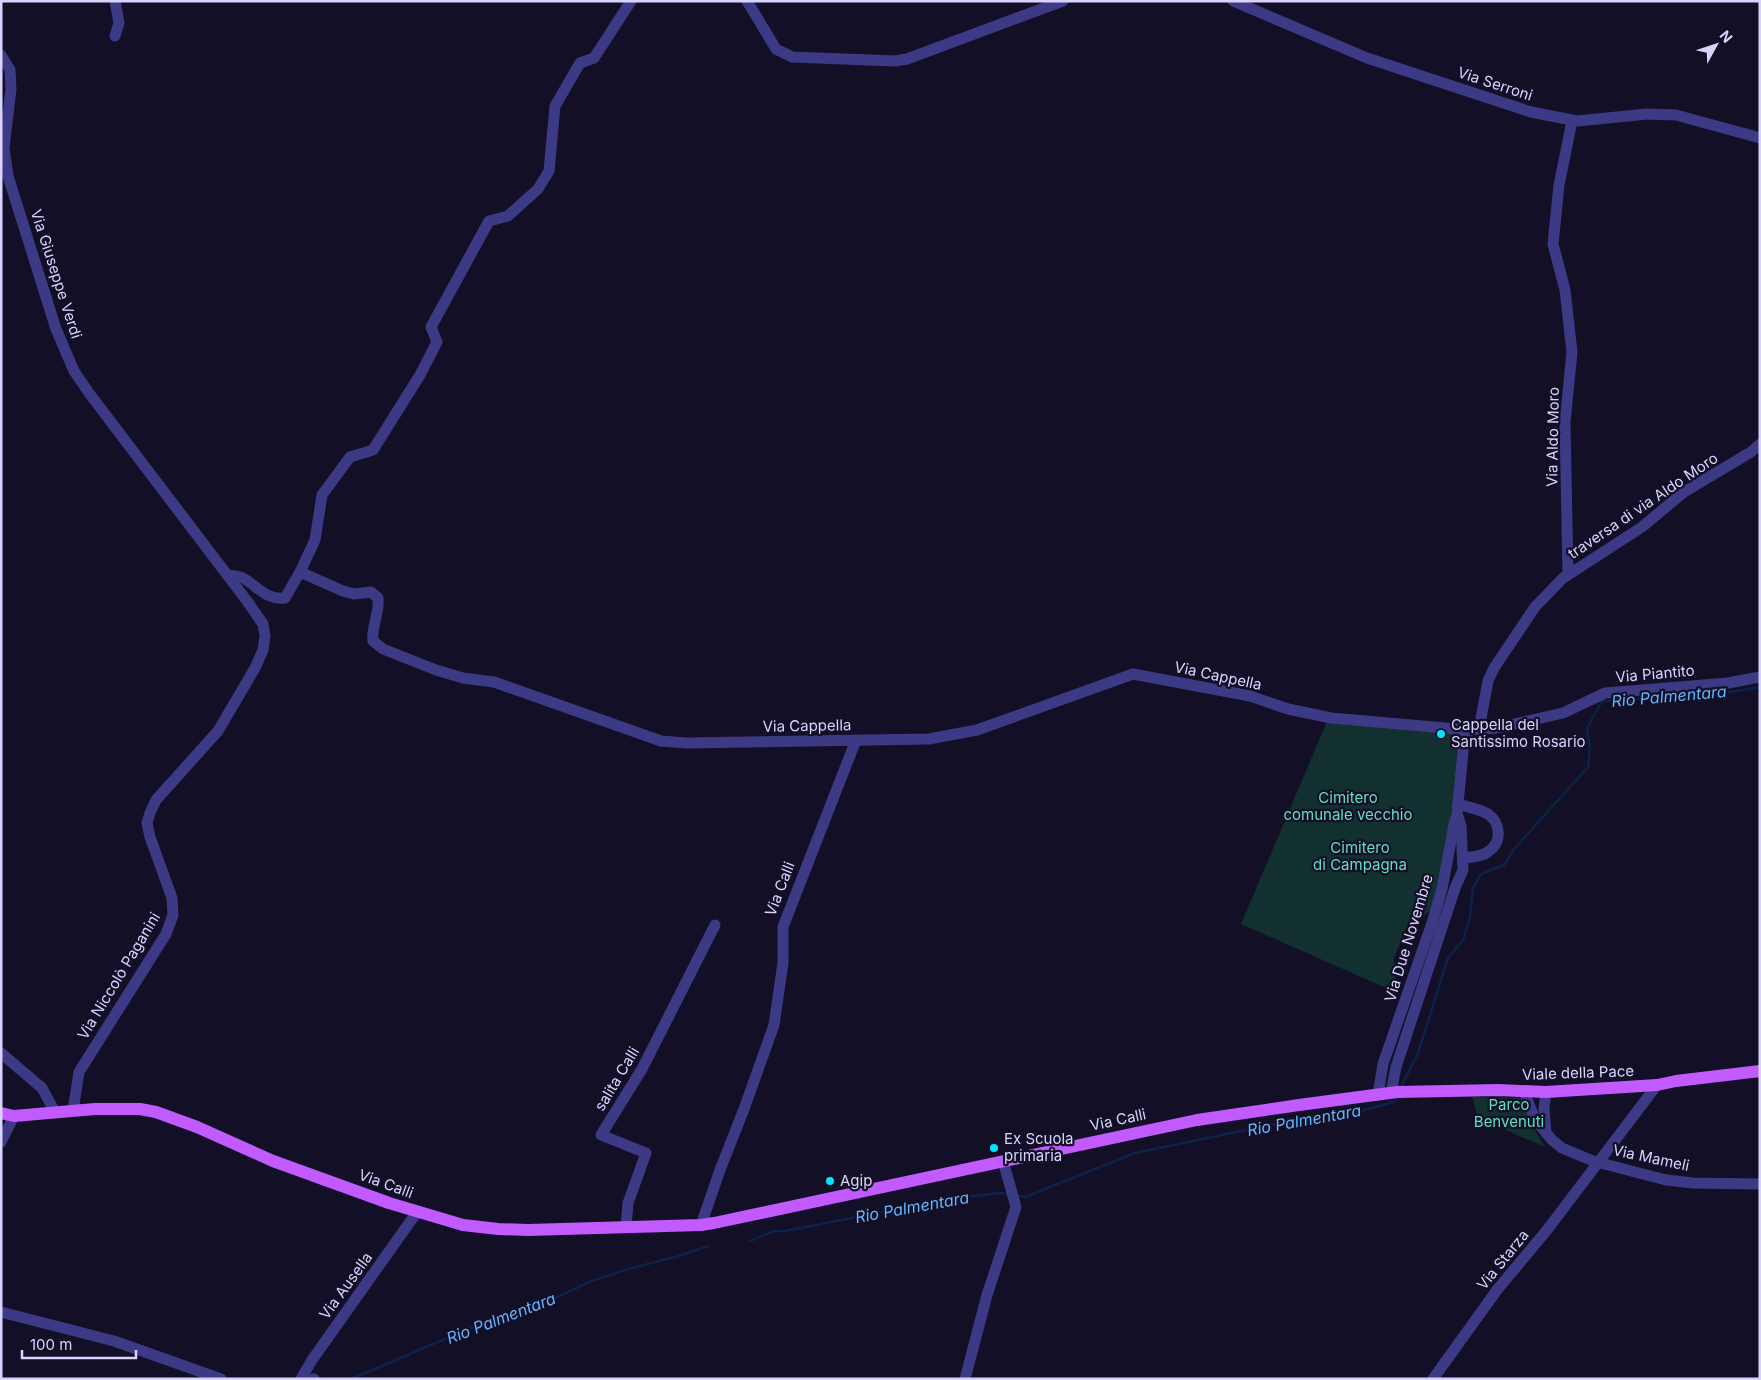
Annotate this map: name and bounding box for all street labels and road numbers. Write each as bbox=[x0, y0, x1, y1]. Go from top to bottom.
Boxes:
street label: Via Serroni bbox=[1455, 62, 1535, 105]
street label: Via Giuseppe Verdi bbox=[27, 207, 86, 341]
street label: Via Aldo Moro bbox=[1542, 387, 1563, 487]
street label: traversa di via Aldo Moro bbox=[1564, 448, 1721, 563]
street label: Via Cappella bbox=[1173, 657, 1264, 694]
street label: Via Piantito bbox=[1615, 661, 1695, 686]
street label: Via Cappella bbox=[762, 715, 852, 736]
street label: Via Calli bbox=[760, 859, 799, 919]
street label: Via Due Novembre bbox=[1380, 872, 1437, 1004]
street label: Via Niccolò Paganini bbox=[73, 909, 164, 1043]
street label: salita Calli bbox=[590, 1043, 643, 1114]
street label: Viale della Pace bbox=[1522, 1061, 1634, 1084]
street label: Via Calli bbox=[1088, 1104, 1148, 1135]
street label: Via Mameli bbox=[1611, 1140, 1691, 1175]
street label: Via Calli bbox=[356, 1165, 416, 1202]
street label: Via Starza bbox=[1473, 1226, 1533, 1294]
street label: Via Ausella bbox=[315, 1248, 376, 1323]

